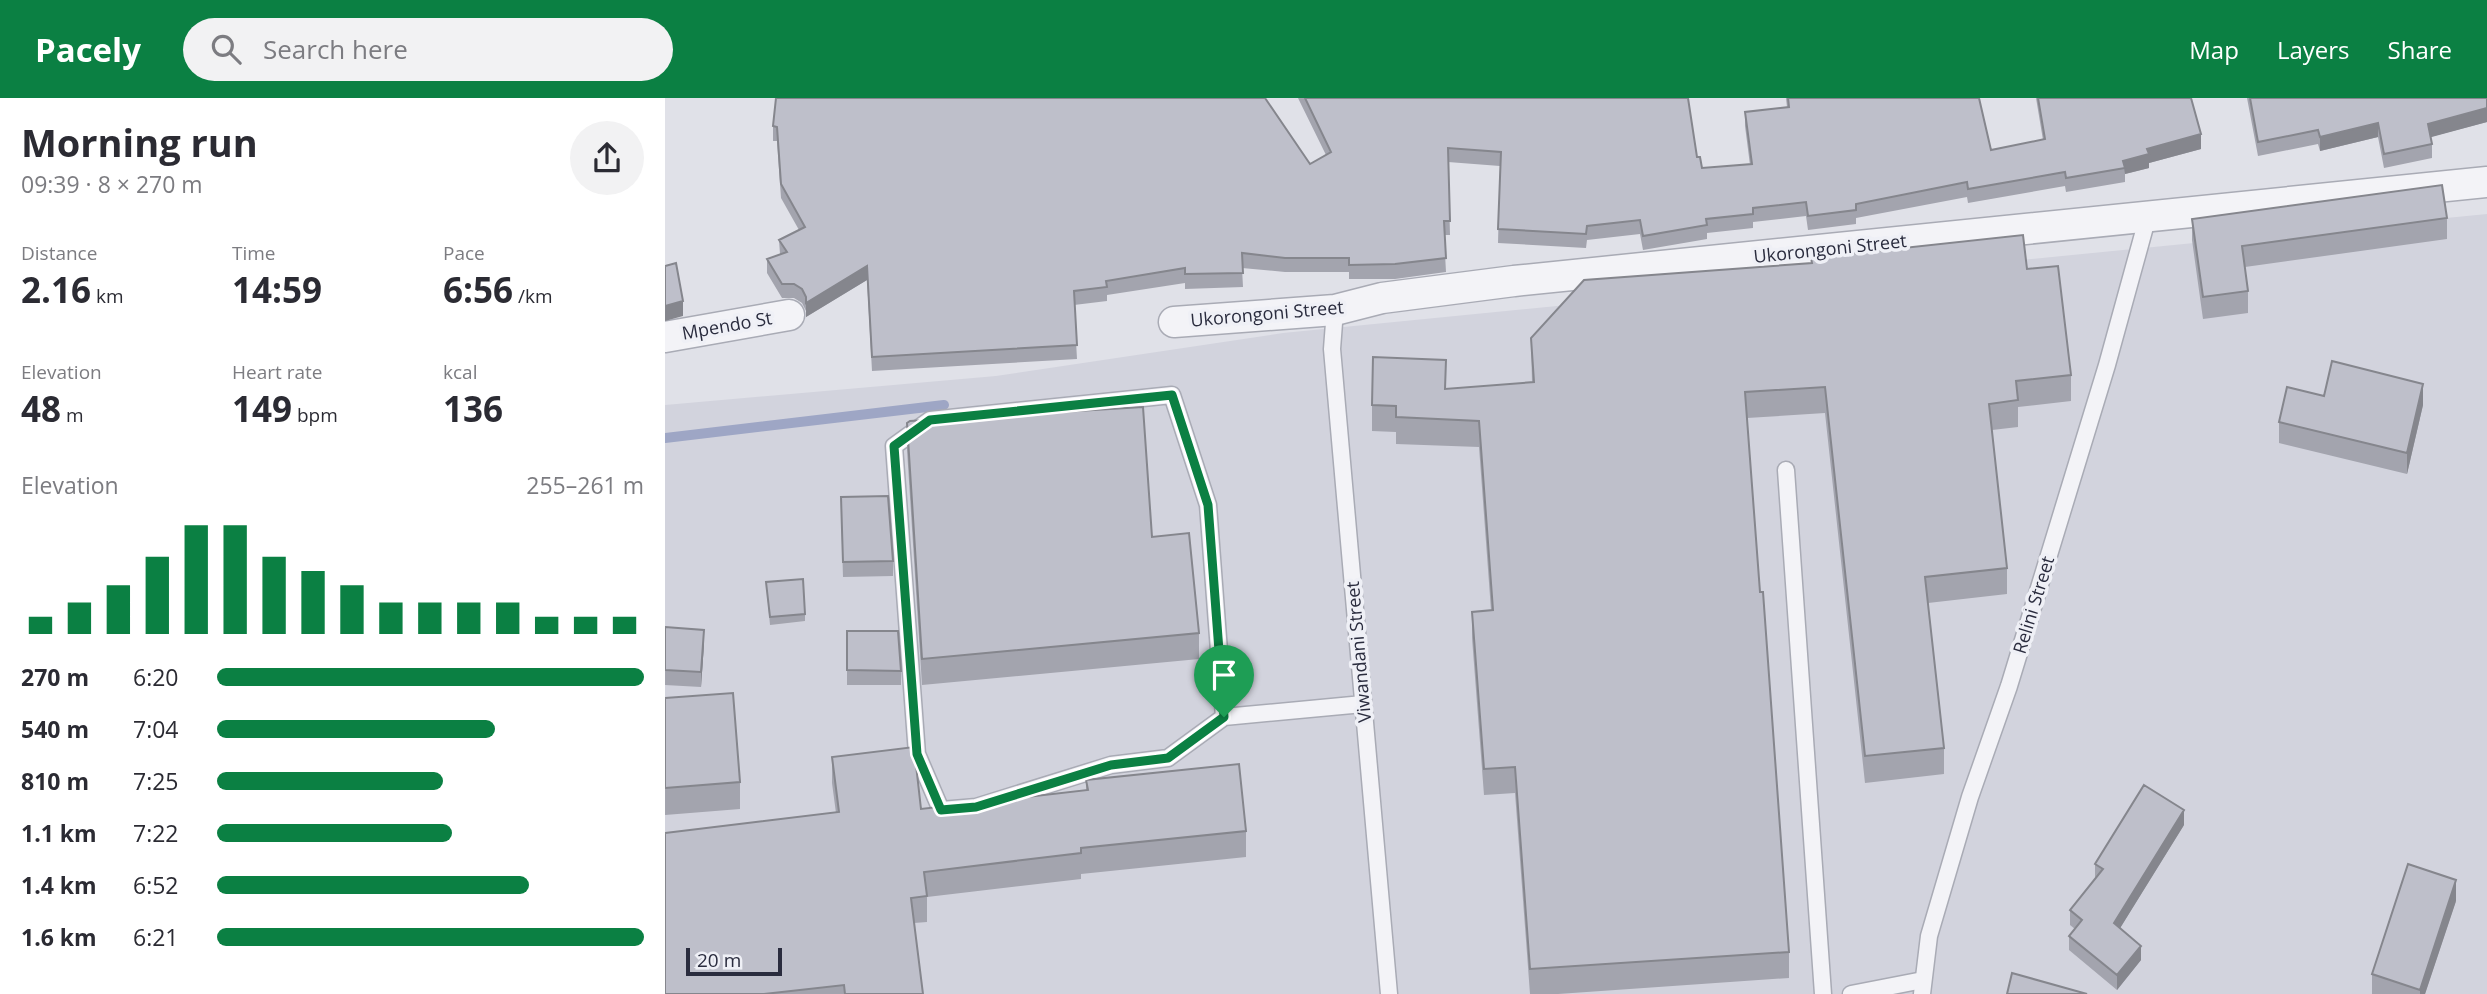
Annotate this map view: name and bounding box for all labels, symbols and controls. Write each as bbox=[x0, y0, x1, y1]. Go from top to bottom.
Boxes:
search box bbox=[183, 18, 673, 81]
text: Pacely bbox=[35, 27, 141, 72]
icon: search bbox=[207, 30, 245, 68]
text: Search here bbox=[263, 31, 408, 67]
text: Map bbox=[2189, 33, 2239, 66]
text: Layers bbox=[2277, 33, 2350, 66]
text: Share bbox=[2388, 33, 2452, 66]
text: Morning run bbox=[21, 116, 258, 168]
button: share bbox=[570, 121, 644, 195]
text: 09:39 · 8 × 270 m bbox=[21, 168, 203, 200]
street label: Ukorongoni Street bbox=[1752, 228, 1908, 268]
text: Distance bbox=[21, 240, 97, 266]
text: Time bbox=[232, 240, 276, 266]
text: Pace bbox=[443, 240, 485, 266]
text: 2.16 bbox=[21, 266, 91, 313]
text: 14:59 bbox=[232, 266, 322, 313]
text: 6:56 bbox=[443, 266, 513, 313]
text: km bbox=[91, 283, 124, 309]
text: /km bbox=[513, 283, 553, 309]
street label: Ukorongoni Street bbox=[1189, 294, 1345, 332]
street label: Mpendo St bbox=[680, 305, 774, 345]
text: Elevation bbox=[21, 359, 102, 385]
text: Heart rate bbox=[232, 359, 322, 385]
text: kcal bbox=[443, 359, 477, 385]
text: 48 bbox=[21, 385, 61, 432]
text: 149 bbox=[232, 385, 292, 432]
text: 136 bbox=[443, 385, 503, 432]
text: m bbox=[61, 402, 84, 428]
text: bpm bbox=[292, 402, 338, 428]
text: Elevation bbox=[21, 469, 119, 501]
text: 255–261 m bbox=[526, 469, 644, 501]
street label: Relini Street bbox=[2007, 553, 2059, 656]
street label: Viwandani Street bbox=[1340, 580, 1376, 724]
pin bbox=[1194, 645, 1254, 717]
icon: arrive bbox=[1205, 656, 1243, 694]
text: 270 m bbox=[21, 661, 89, 693]
text: 6:20 bbox=[133, 661, 179, 693]
text: 540 m bbox=[21, 713, 89, 745]
text: 7:04 bbox=[133, 713, 179, 745]
text: 810 m bbox=[21, 765, 89, 797]
text: 7:25 bbox=[133, 765, 179, 797]
text: 1.1 km bbox=[21, 817, 97, 849]
text: 7:22 bbox=[133, 817, 179, 849]
text: 1.4 km bbox=[21, 869, 97, 901]
text: 6:52 bbox=[133, 869, 179, 901]
text: 1.6 km bbox=[21, 921, 97, 953]
text: 6:21 bbox=[133, 921, 179, 953]
scale bar bbox=[686, 945, 782, 977]
text: 20 m bbox=[697, 947, 741, 973]

